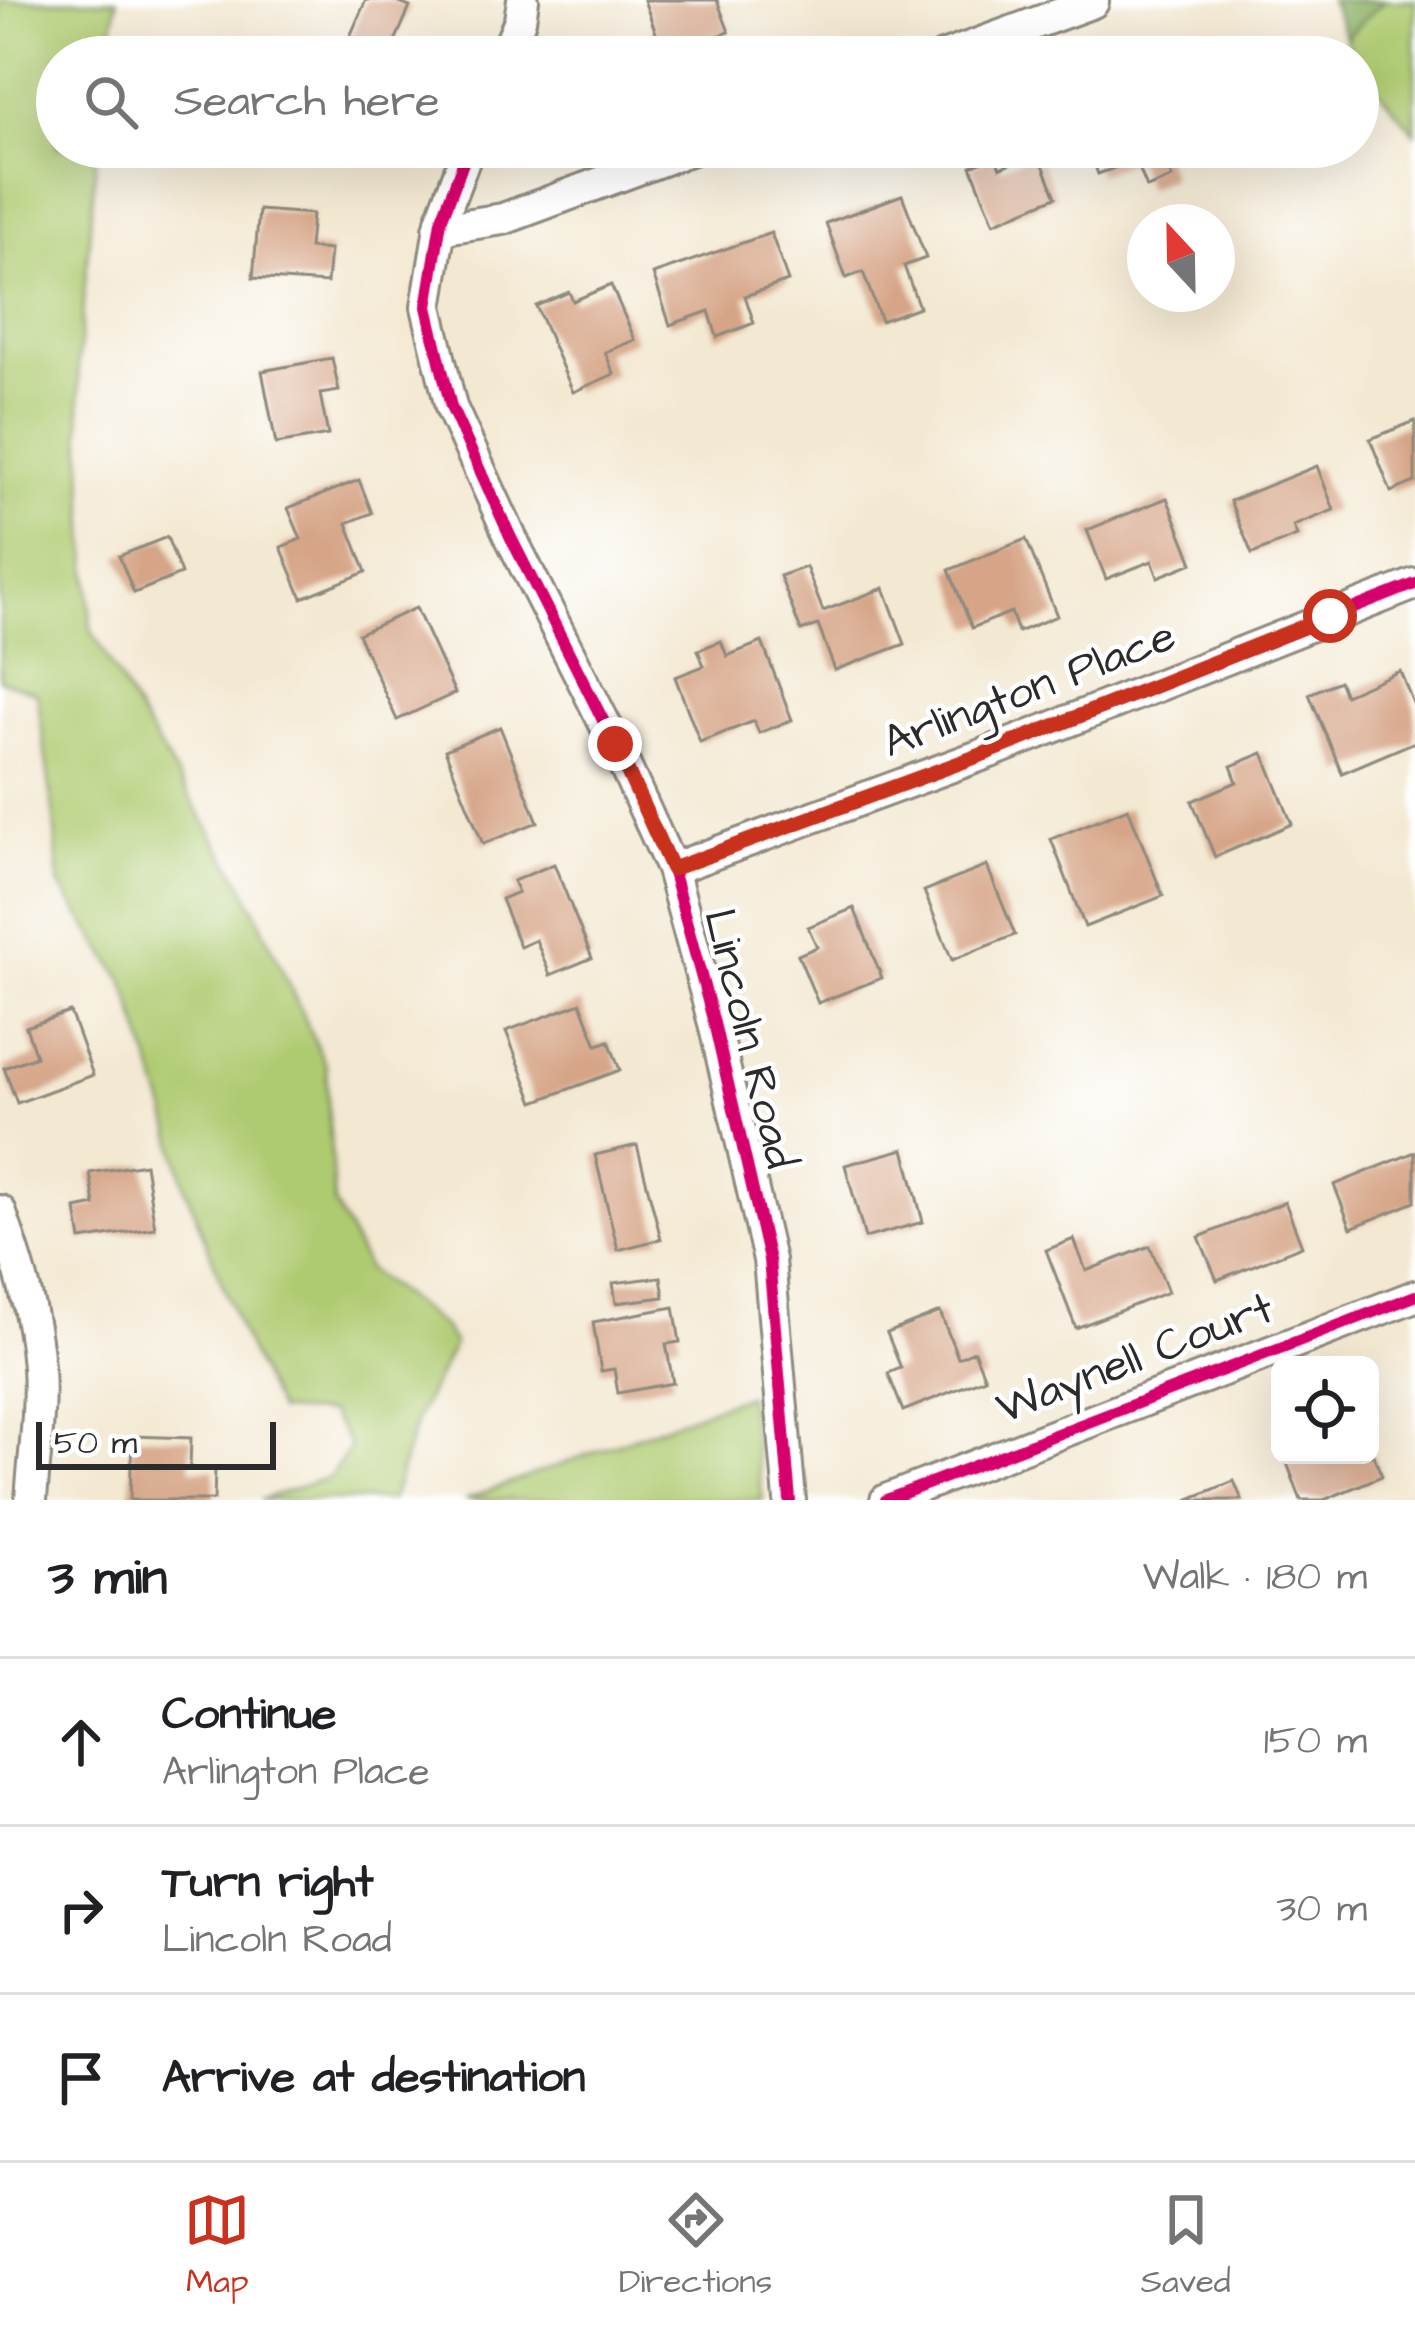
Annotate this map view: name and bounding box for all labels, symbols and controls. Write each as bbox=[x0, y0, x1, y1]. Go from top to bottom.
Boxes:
search box bbox=[36, 36, 1379, 168]
icon: search bbox=[78, 69, 144, 135]
text: Search here bbox=[174, 71, 440, 133]
north arrow bbox=[1127, 204, 1235, 312]
route start bbox=[1303, 589, 1357, 643]
street label: Arlington Place bbox=[874, 606, 1184, 774]
route end bbox=[588, 717, 642, 771]
street label: Lincoln Road bbox=[687, 903, 811, 1175]
street label: Waynell Court bbox=[988, 1278, 1283, 1441]
map controls bbox=[1271, 1356, 1379, 1464]
button: locate bbox=[1271, 1356, 1379, 1464]
scale bar bbox=[36, 1416, 276, 1469]
text: 50 m bbox=[54, 1420, 137, 1466]
text: 3 min bbox=[48, 1543, 167, 1614]
text: Walk · 180 m bbox=[1143, 1551, 1367, 1605]
text: Continue bbox=[162, 1684, 336, 1746]
icon: ahead bbox=[48, 1709, 114, 1775]
text: 150 m bbox=[1264, 1715, 1367, 1769]
text: Arlington Place bbox=[162, 1746, 430, 1800]
text: Turn right bbox=[162, 1852, 374, 1914]
icon: right bbox=[48, 1877, 114, 1943]
text: 30 m bbox=[1277, 1883, 1367, 1937]
text: Lincoln Road bbox=[162, 1914, 392, 1968]
icon: arrive bbox=[48, 2045, 114, 2111]
text: Arrive at destination bbox=[162, 2047, 585, 2109]
tab: Map bbox=[184, 2187, 250, 2305]
tab: Directions bbox=[619, 2187, 772, 2305]
tab: Saved bbox=[1141, 2187, 1231, 2305]

